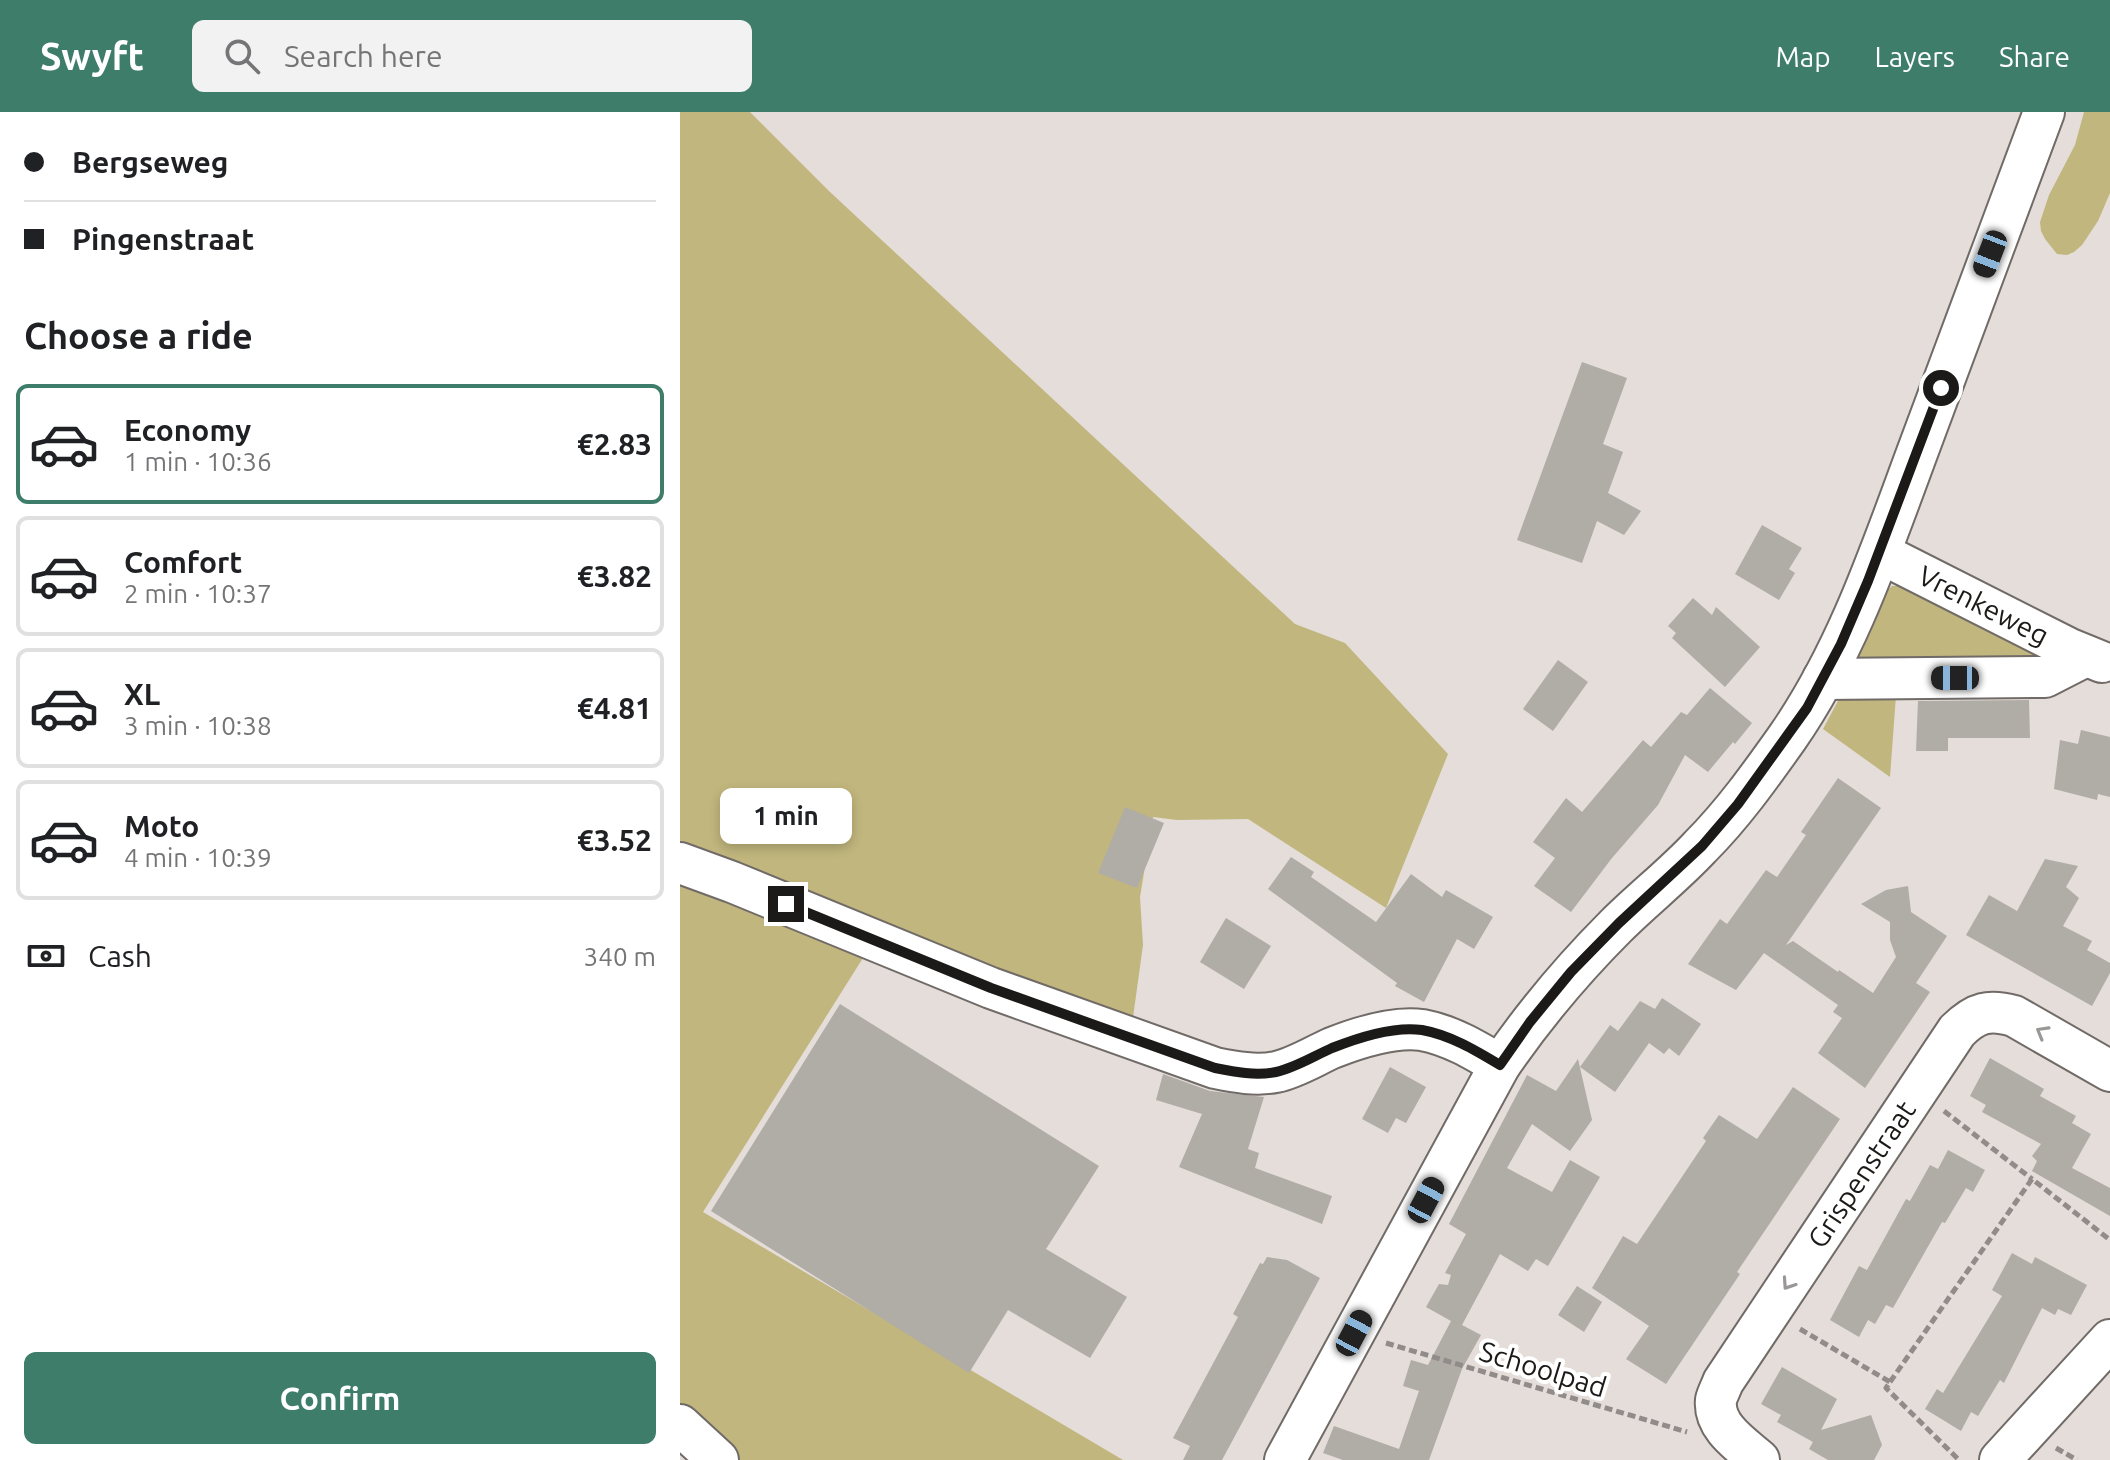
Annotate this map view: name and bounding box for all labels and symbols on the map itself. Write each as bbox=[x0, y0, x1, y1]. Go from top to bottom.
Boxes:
car bbox=[1970, 227, 2010, 281]
route start bbox=[1923, 370, 1959, 406]
street label: Vrenkeweg bbox=[1914, 559, 2054, 651]
car bbox=[1931, 666, 1979, 690]
callout: 1 min bbox=[720, 788, 852, 844]
route end bbox=[768, 886, 804, 922]
one-way arrow bbox=[2036, 1026, 2051, 1042]
street label: Grispenstraat bbox=[1801, 1095, 1921, 1253]
car bbox=[1404, 1173, 1448, 1227]
one-way arrow bbox=[1783, 1275, 1798, 1289]
car bbox=[1332, 1306, 1376, 1360]
street label: Schoolpad bbox=[1476, 1335, 1610, 1402]

